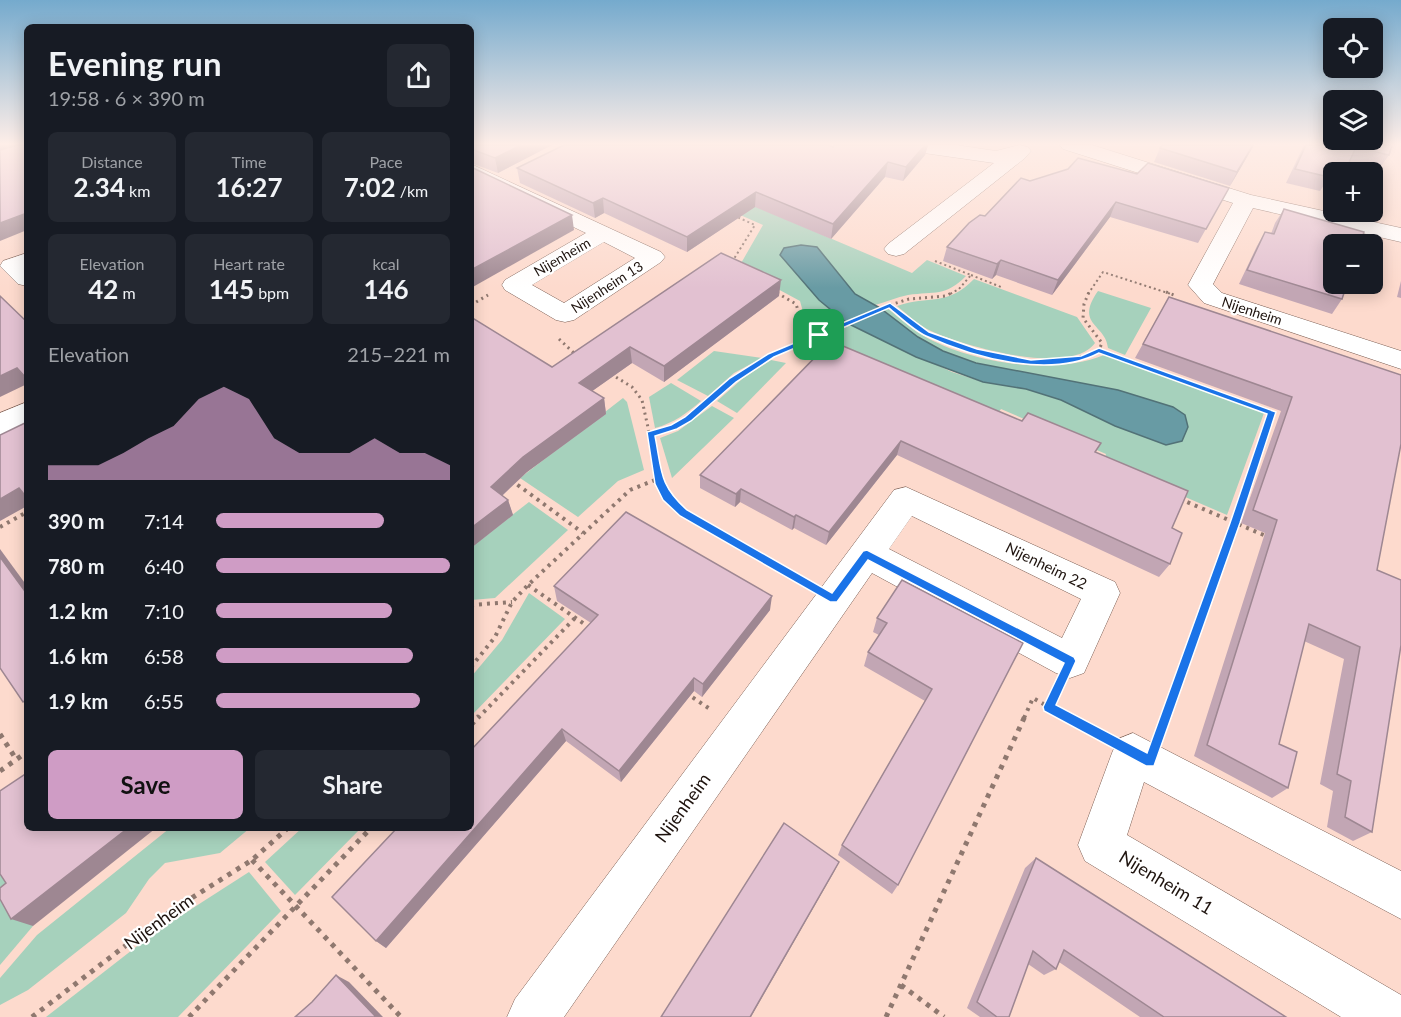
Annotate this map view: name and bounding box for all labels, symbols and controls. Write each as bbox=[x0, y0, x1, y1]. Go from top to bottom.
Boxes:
map controls bbox=[1323, 18, 1383, 294]
button: locate bbox=[1323, 18, 1383, 78]
text: Evening run bbox=[48, 43, 222, 83]
button: share bbox=[387, 44, 450, 107]
text: 19:58 · 6 × 390 m bbox=[48, 86, 205, 110]
button: layers bbox=[1323, 90, 1383, 150]
text: Distance bbox=[81, 152, 143, 171]
text: Time bbox=[232, 152, 266, 171]
text: Pace bbox=[369, 152, 403, 171]
button: + bbox=[1323, 162, 1383, 222]
text: 2.34 bbox=[74, 171, 125, 203]
text: 16:27 bbox=[215, 171, 283, 203]
text: 7:02 bbox=[344, 171, 396, 203]
text: km bbox=[125, 181, 150, 200]
text: /km bbox=[396, 181, 428, 200]
street label: Nijenheim bbox=[530, 234, 593, 280]
button: − bbox=[1323, 234, 1383, 294]
text: Elevation bbox=[80, 254, 145, 273]
text: Heart rate bbox=[213, 254, 285, 273]
text: kcal bbox=[372, 254, 400, 273]
street label: Nijenheim 13 bbox=[568, 257, 646, 316]
text: 42 bbox=[88, 273, 118, 305]
text: 145 bbox=[209, 273, 254, 305]
text: 146 bbox=[363, 273, 409, 305]
text: m bbox=[118, 283, 136, 302]
text: bpm bbox=[254, 283, 289, 302]
street label: Nijenheim bbox=[1220, 293, 1285, 328]
pin bbox=[793, 309, 844, 360]
icon: arrive bbox=[802, 318, 835, 351]
text: Elevation bbox=[48, 342, 129, 366]
text: 215–221 m bbox=[347, 342, 450, 366]
text: 390 m bbox=[48, 509, 104, 533]
text: 7:14 bbox=[144, 509, 184, 533]
street label: Nijenheim 22 bbox=[1003, 538, 1090, 593]
text: 780 m bbox=[48, 554, 104, 578]
text: 6:40 bbox=[144, 554, 184, 578]
text: 1.2 km bbox=[48, 599, 108, 623]
text: 7:10 bbox=[144, 599, 184, 623]
text: 1.6 km bbox=[48, 644, 108, 668]
text: 6:58 bbox=[144, 644, 184, 668]
text: 1.9 km bbox=[48, 689, 108, 713]
text: 6:55 bbox=[144, 689, 184, 713]
button: Save bbox=[48, 750, 243, 819]
button: Share bbox=[255, 750, 450, 819]
street label: Nijenheim bbox=[650, 768, 715, 846]
street label: Nijenheim 11 bbox=[1115, 845, 1218, 919]
street label: Nijenheim bbox=[119, 889, 197, 954]

